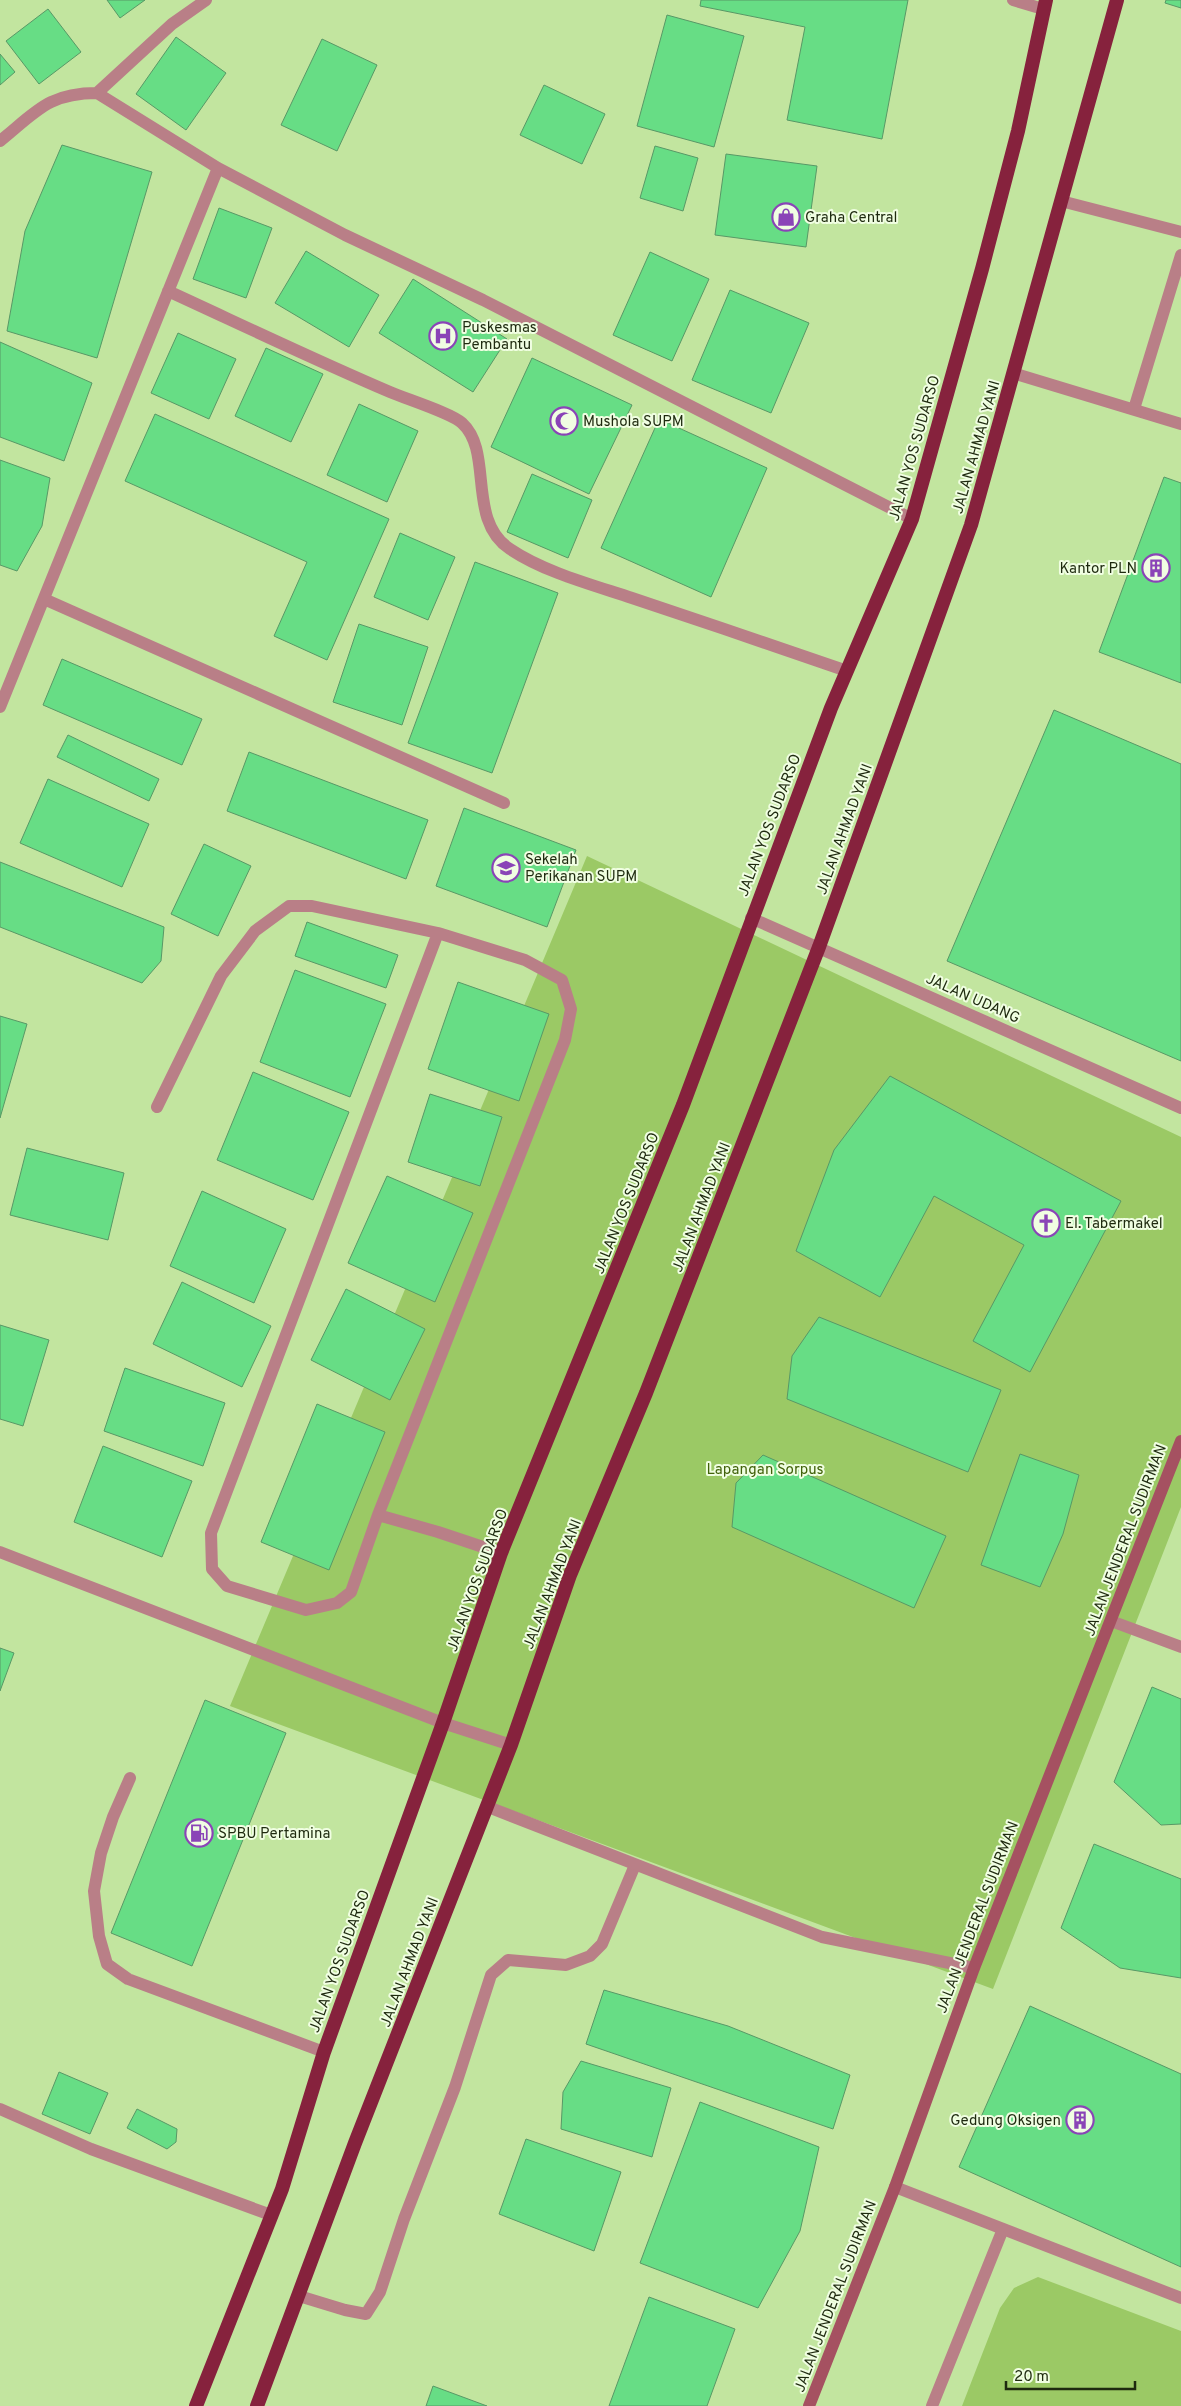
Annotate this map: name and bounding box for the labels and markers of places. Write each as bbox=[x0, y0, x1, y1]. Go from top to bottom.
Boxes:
shop icon: Graha Central bbox=[771, 202, 801, 232]
place label: Graha Central bbox=[805, 209, 897, 228]
place label: Puskesmas Pembantu bbox=[462, 319, 537, 355]
hospital icon: Puskesmas Pembantu bbox=[428, 321, 458, 351]
mosque icon: Mushola SUPM bbox=[549, 406, 579, 436]
place label: Mushola SUPM bbox=[583, 413, 684, 432]
building icon: Kantor PLN bbox=[1141, 553, 1171, 583]
place label: Kantor PLN bbox=[1059, 560, 1137, 579]
place label: Sekelah Perikanan SUPM bbox=[525, 851, 637, 887]
school or university icon: Sekelah Perikanan SUPM bbox=[491, 853, 521, 883]
church icon: El. Tabermakel bbox=[1031, 1208, 1061, 1238]
place label: El. Tabermakel bbox=[1065, 1215, 1163, 1234]
fuel station icon: SPBU Pertamina bbox=[184, 1818, 214, 1848]
place label: SPBU Pertamina bbox=[218, 1825, 330, 1844]
building icon: Gedung Oksigen bbox=[1065, 2105, 1095, 2135]
place label: Gedung Oksigen bbox=[950, 2112, 1061, 2131]

